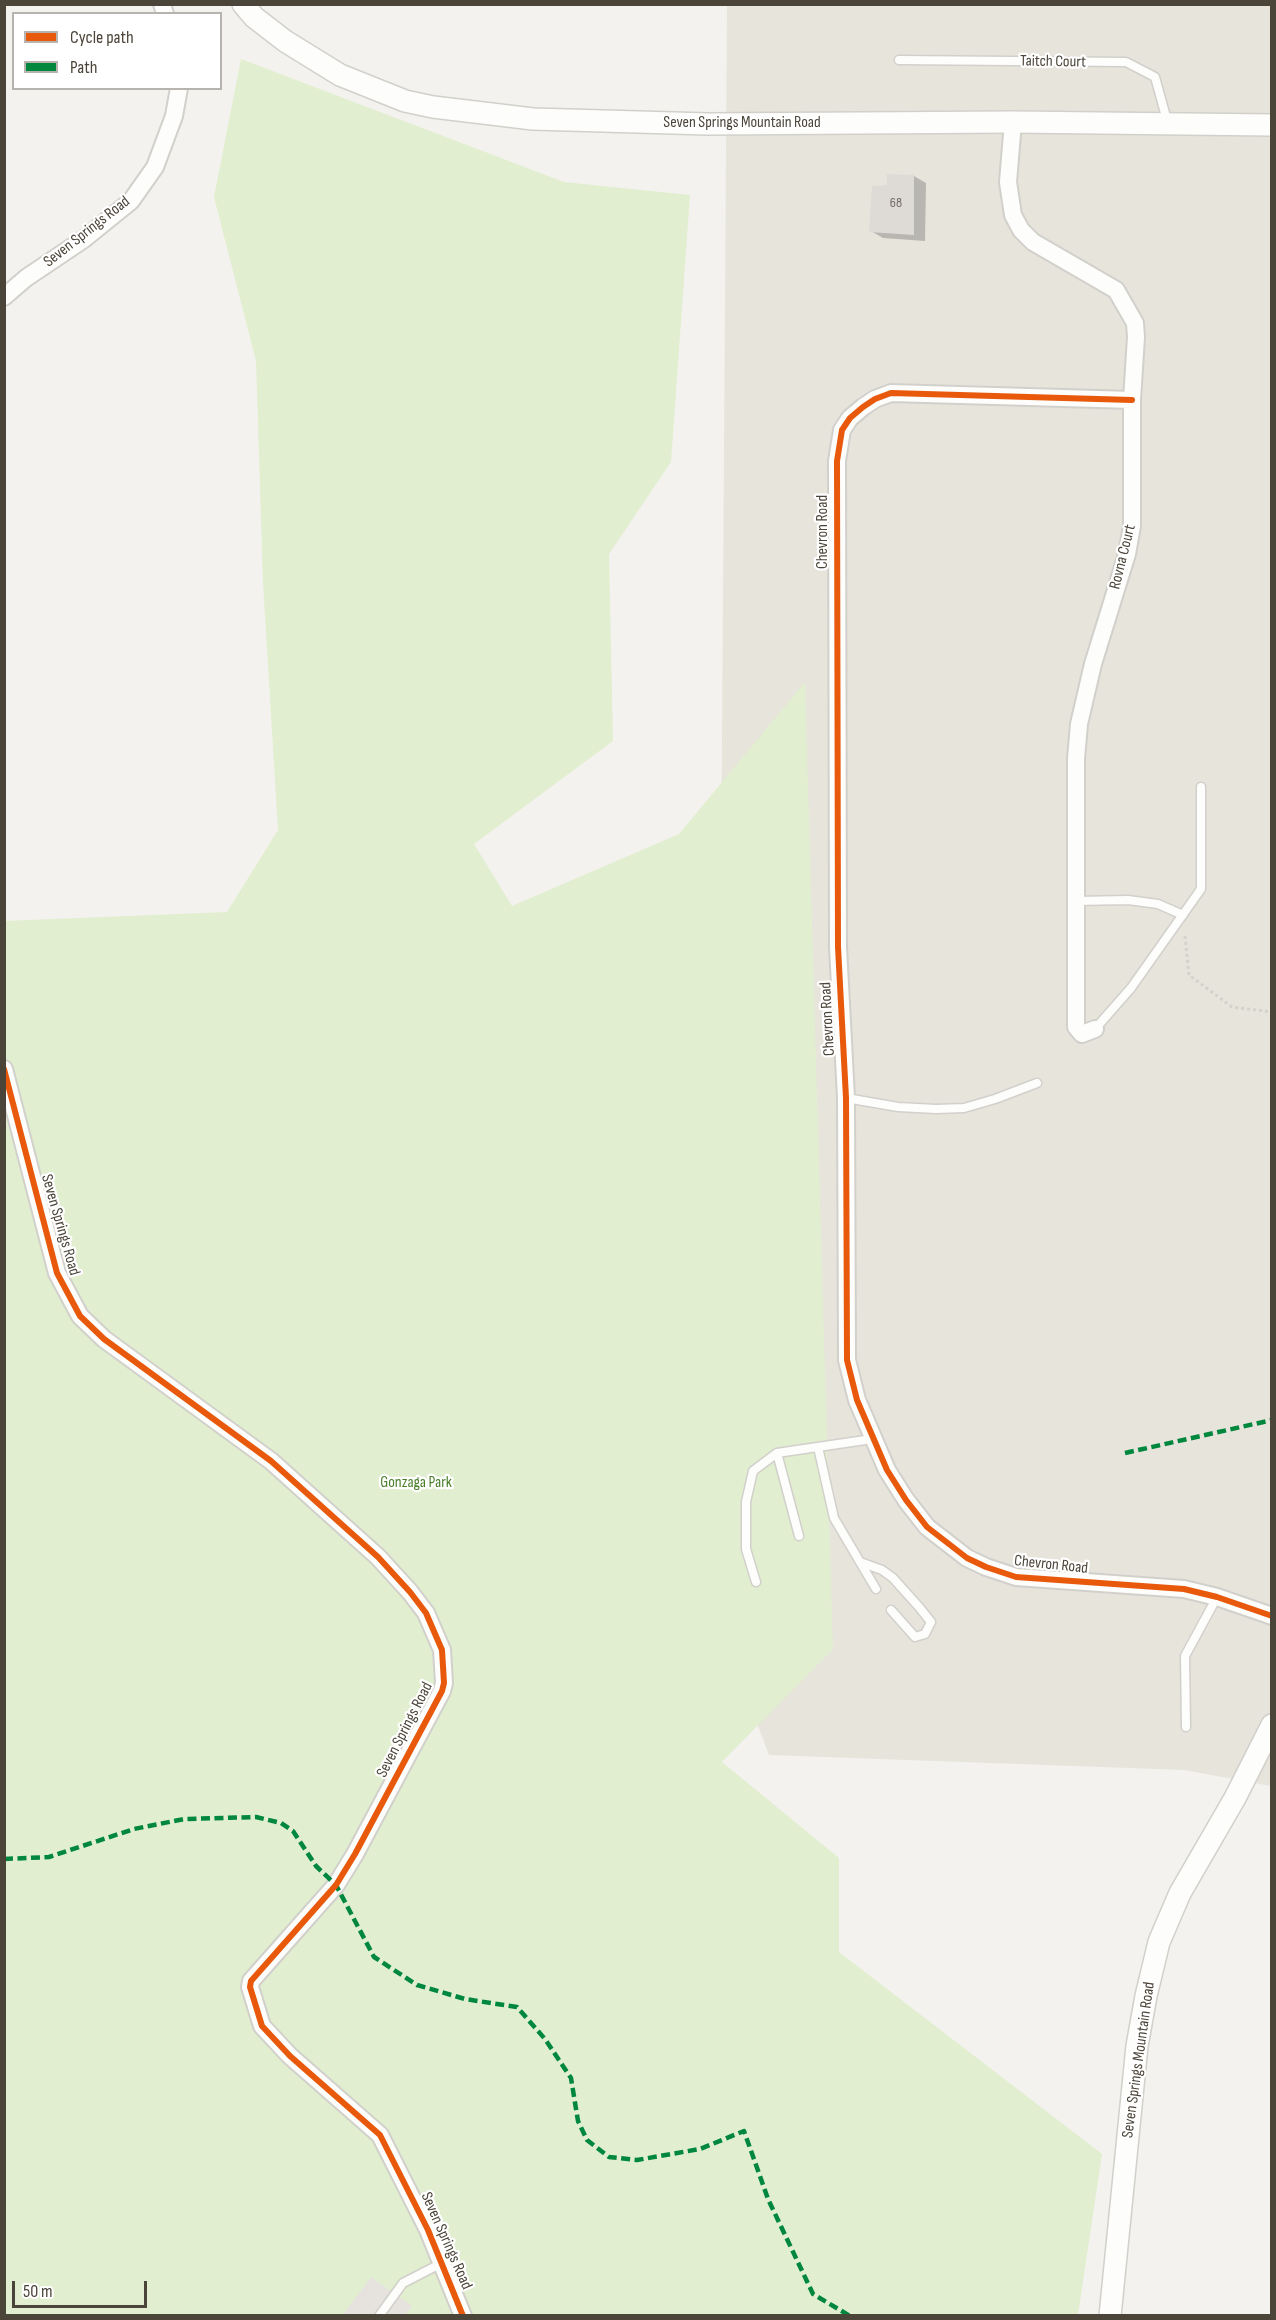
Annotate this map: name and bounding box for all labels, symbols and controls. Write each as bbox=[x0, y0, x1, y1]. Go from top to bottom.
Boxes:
legend bbox=[12, 12, 222, 90]
text: Cycle path bbox=[70, 27, 134, 48]
street label: Taitch Court bbox=[1020, 52, 1086, 72]
text: Path bbox=[70, 57, 98, 78]
street label: Seven Springs Mountain Road bbox=[663, 113, 821, 133]
street label: Seven Springs Road bbox=[40, 192, 134, 272]
house number: 68 bbox=[890, 195, 902, 211]
street label: Chevron Road bbox=[813, 495, 833, 569]
street label: Rovna Court bbox=[1106, 523, 1140, 591]
street label: Chevron Road bbox=[816, 981, 840, 1057]
street label: Seven Springs Road bbox=[36, 1172, 84, 1278]
park label: Gonzaga Park bbox=[380, 1473, 452, 1493]
street label: Chevron Road bbox=[1013, 1552, 1089, 1578]
street label: Seven Springs Road bbox=[373, 1679, 437, 1781]
street label: Seven Springs Mountain Road bbox=[1119, 1981, 1159, 2139]
street label: Seven Springs Road bbox=[416, 2189, 476, 2293]
scale bar bbox=[15, 2269, 150, 2307]
text: 50 m bbox=[23, 2281, 53, 2302]

